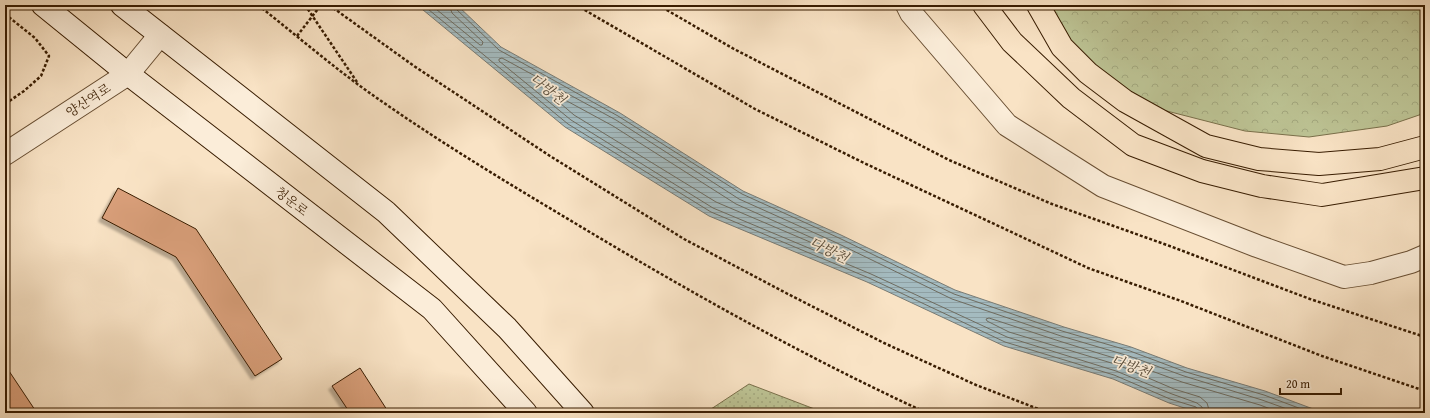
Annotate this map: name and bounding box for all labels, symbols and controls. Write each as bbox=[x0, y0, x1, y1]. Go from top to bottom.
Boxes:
water label: 다방천 bbox=[526, 69, 571, 110]
street label: 양산역로 bbox=[62, 79, 115, 122]
street label: 청운로 bbox=[271, 182, 313, 221]
water label: 다방천 bbox=[806, 232, 853, 269]
water label: 다방천 bbox=[1109, 350, 1155, 383]
scale bar bbox=[1280, 370, 1341, 396]
text: 20 m bbox=[1286, 375, 1310, 392]

